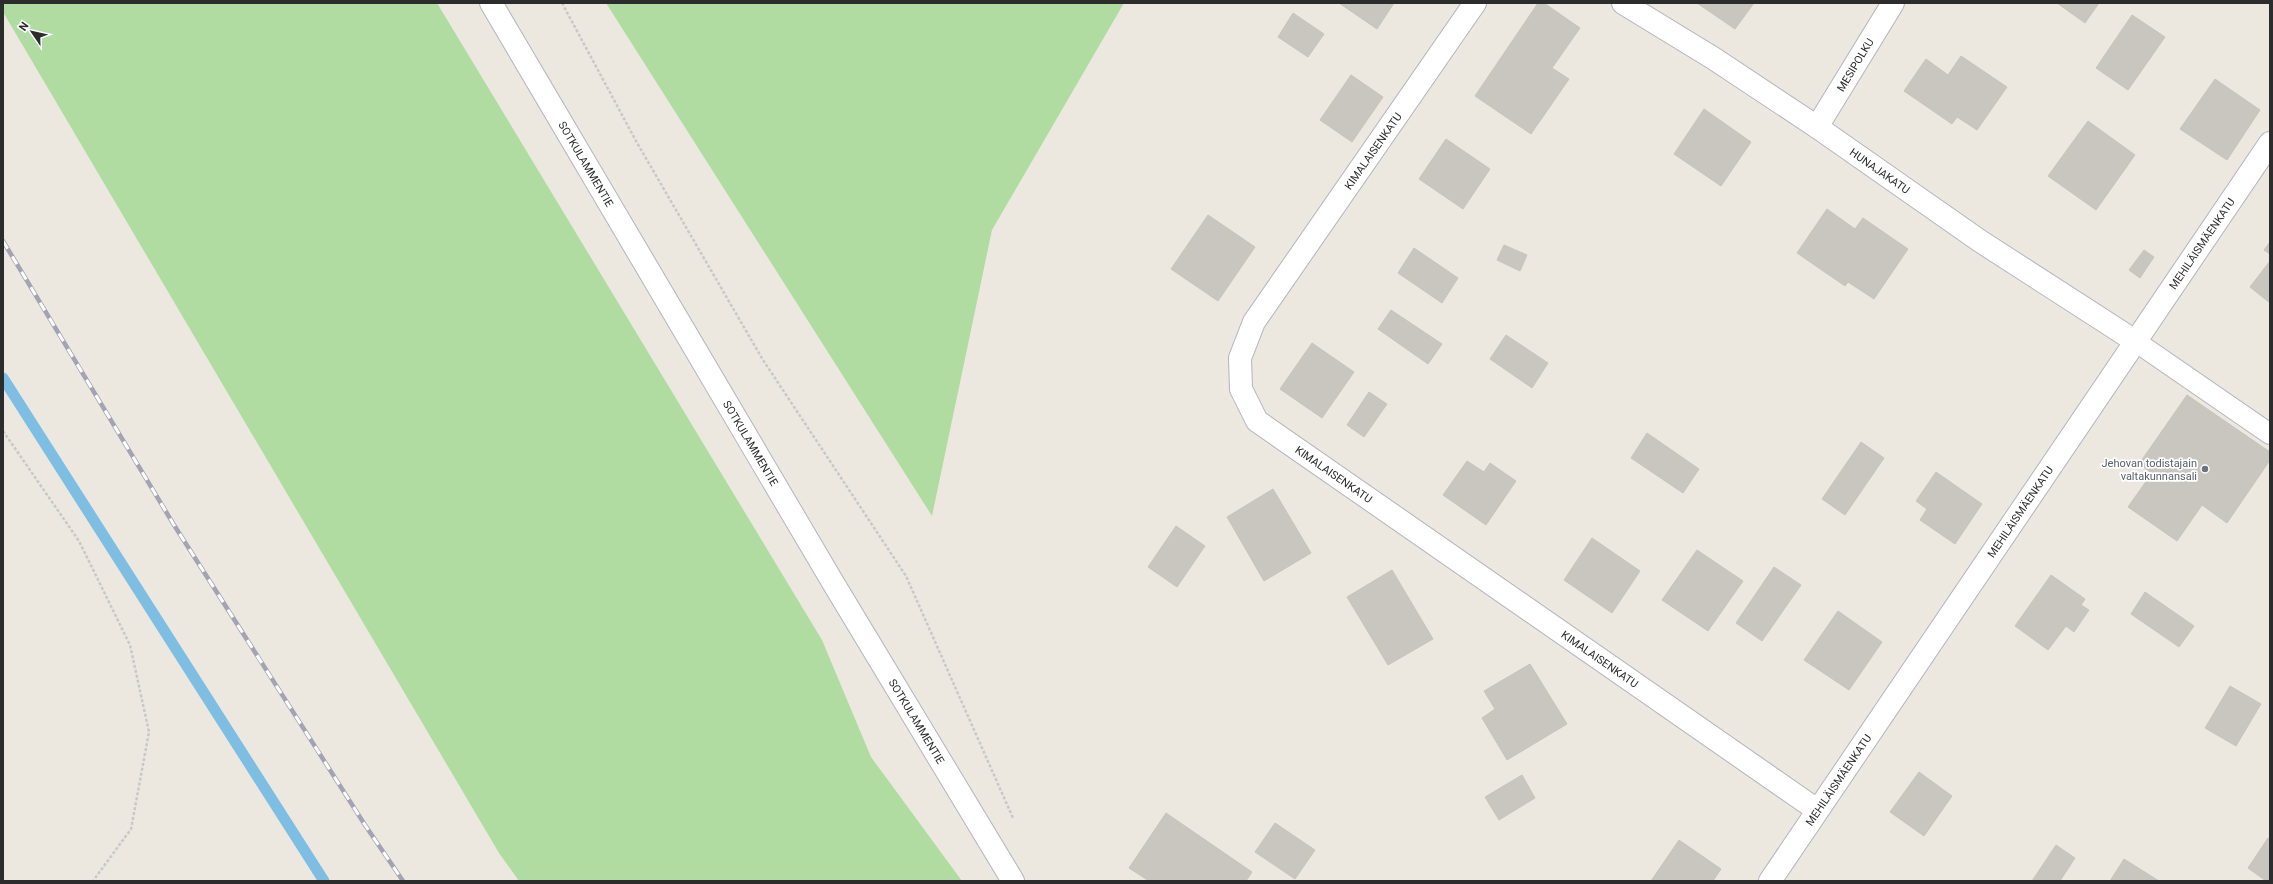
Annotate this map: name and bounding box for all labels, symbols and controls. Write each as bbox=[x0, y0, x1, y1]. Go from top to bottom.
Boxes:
north arrow bbox=[12, 12, 52, 52]
text: N bbox=[17, 20, 32, 34]
street label: MESIPOLKU bbox=[1834, 36, 1877, 94]
street label: KIMALAISENKATU bbox=[1342, 110, 1405, 192]
street label: SOTKULAMMENTIE bbox=[555, 119, 616, 209]
street label: HUNAJAKATU bbox=[1847, 146, 1912, 197]
street label: MEHILÄISMÄENKATU bbox=[2167, 196, 2238, 292]
street label: SOTKULAMMENTIE bbox=[720, 398, 780, 488]
street label: KIMALAISENKATU bbox=[1293, 444, 1374, 506]
place label: Jehovan todistajain valtakunnansali bbox=[2102, 457, 2197, 483]
street label: MEHILÄISMÄENKATU bbox=[1985, 464, 2056, 560]
marker: Jehovan todistajain valtakunnansali bbox=[2200, 464, 2210, 474]
street label: KIMALAISENKATU bbox=[1559, 628, 1641, 691]
street label: SOTKULAMMENTIE bbox=[886, 677, 947, 766]
street label: MEHILÄISMÄENKATU bbox=[1803, 732, 1874, 828]

